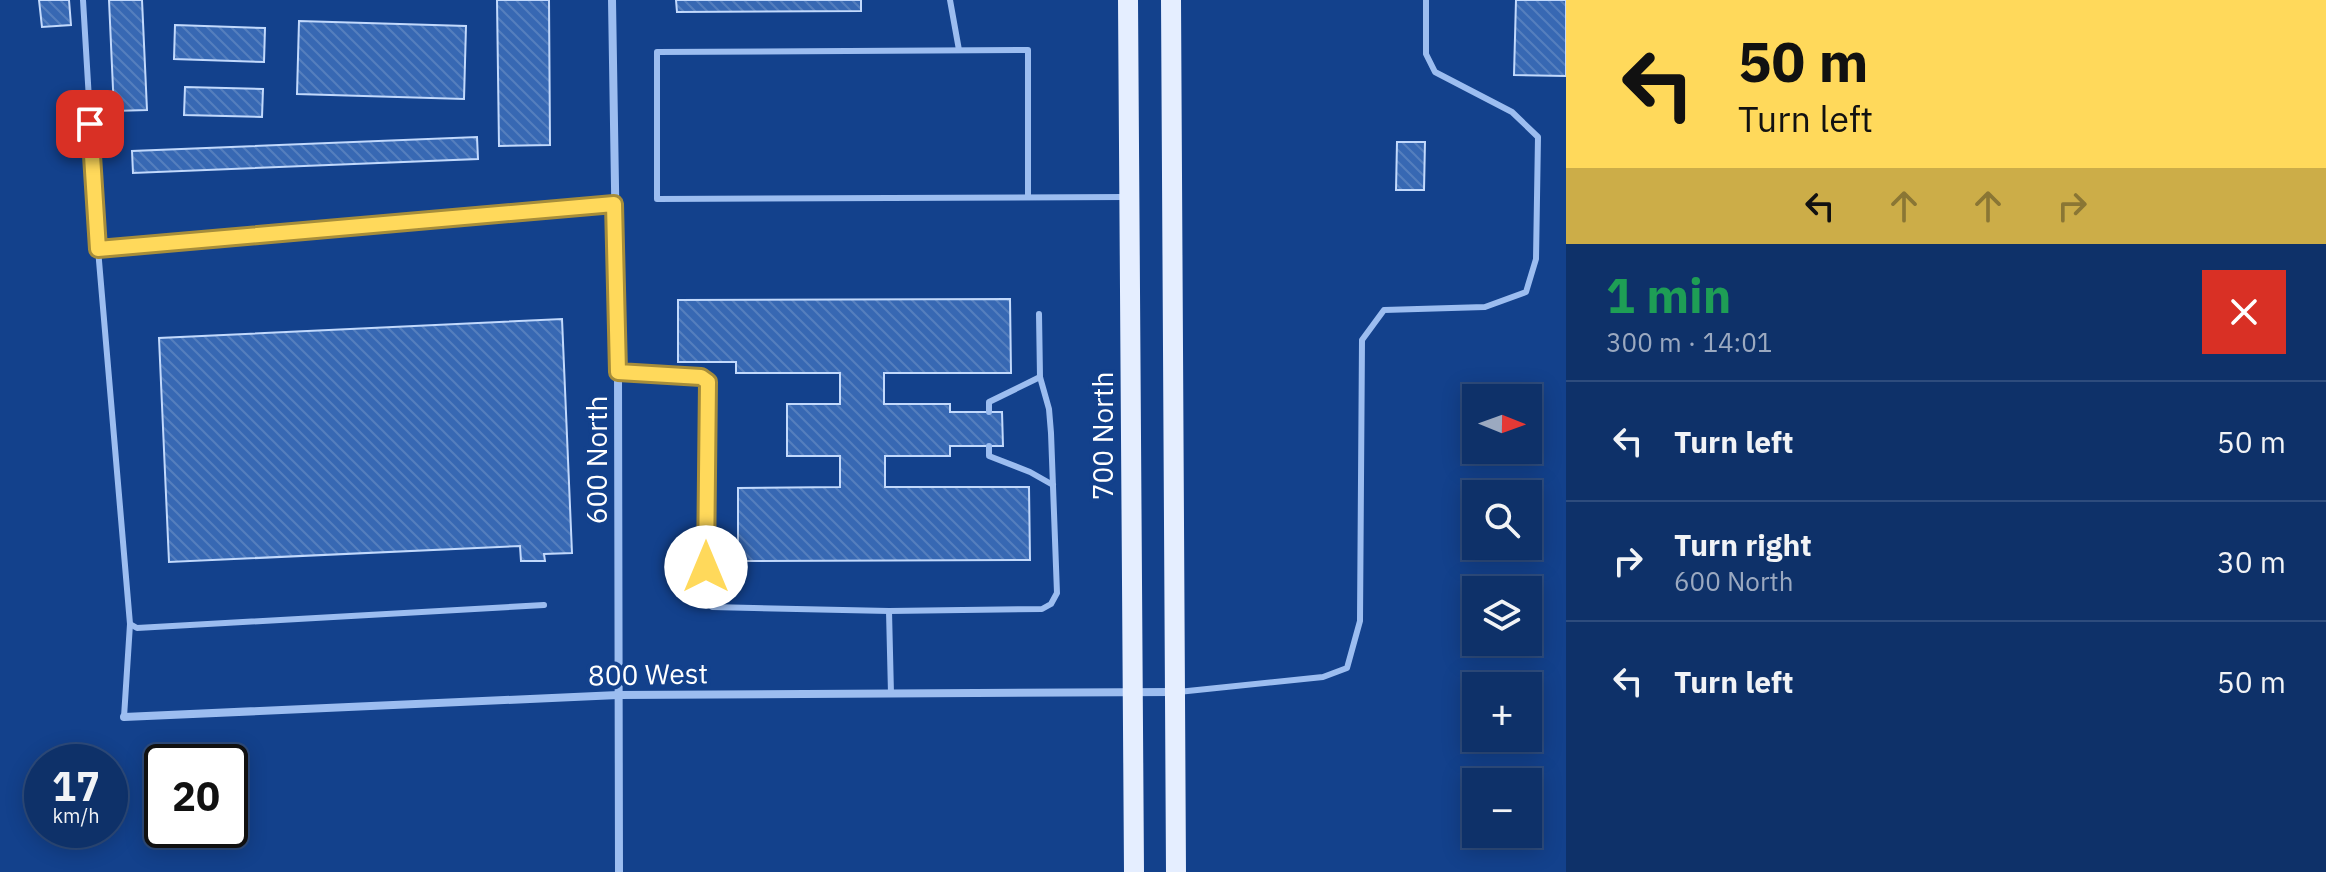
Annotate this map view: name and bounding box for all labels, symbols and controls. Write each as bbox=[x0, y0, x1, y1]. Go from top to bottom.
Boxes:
text: 50 m bbox=[1738, 25, 1868, 97]
icon: left bbox=[1606, 32, 1710, 136]
pin bbox=[56, 90, 124, 158]
text: Turn left bbox=[1738, 95, 1873, 142]
icon: arrive bbox=[68, 102, 112, 146]
icon: left bbox=[1798, 184, 1842, 228]
icon: ahead bbox=[1882, 184, 1926, 228]
icon: ahead bbox=[1966, 184, 2010, 228]
icon: right bbox=[2050, 184, 2094, 228]
text: 1 min bbox=[1606, 264, 1731, 326]
button: close bbox=[2202, 270, 2286, 354]
text: 300 m · 14:01 bbox=[1606, 325, 1772, 359]
street label: 700 North bbox=[1084, 372, 1121, 500]
north arrow bbox=[1462, 384, 1542, 464]
map controls bbox=[1462, 384, 1542, 848]
street label: 600 North bbox=[578, 396, 615, 524]
icon: left bbox=[1606, 419, 1650, 463]
text: Turn left bbox=[1674, 422, 1793, 461]
text: 50 m bbox=[2217, 422, 2286, 461]
button: search bbox=[1462, 480, 1542, 560]
position arrow bbox=[664, 525, 748, 609]
text: Turn right bbox=[1674, 525, 1812, 564]
icon: right bbox=[1606, 539, 1650, 583]
text: 30 m bbox=[2217, 542, 2286, 581]
text: 600 North bbox=[1674, 564, 1793, 598]
button: layers bbox=[1462, 576, 1542, 656]
street label: 800 West bbox=[588, 654, 708, 694]
icon: left bbox=[1606, 659, 1650, 703]
text: Turn left bbox=[1674, 662, 1793, 701]
text: 50 m bbox=[2217, 662, 2286, 701]
button: + bbox=[1462, 672, 1542, 752]
speed limit sign: 20 bbox=[144, 744, 248, 848]
text: 17 bbox=[52, 760, 100, 812]
button: − bbox=[1462, 768, 1542, 848]
text: km/h bbox=[52, 802, 100, 829]

